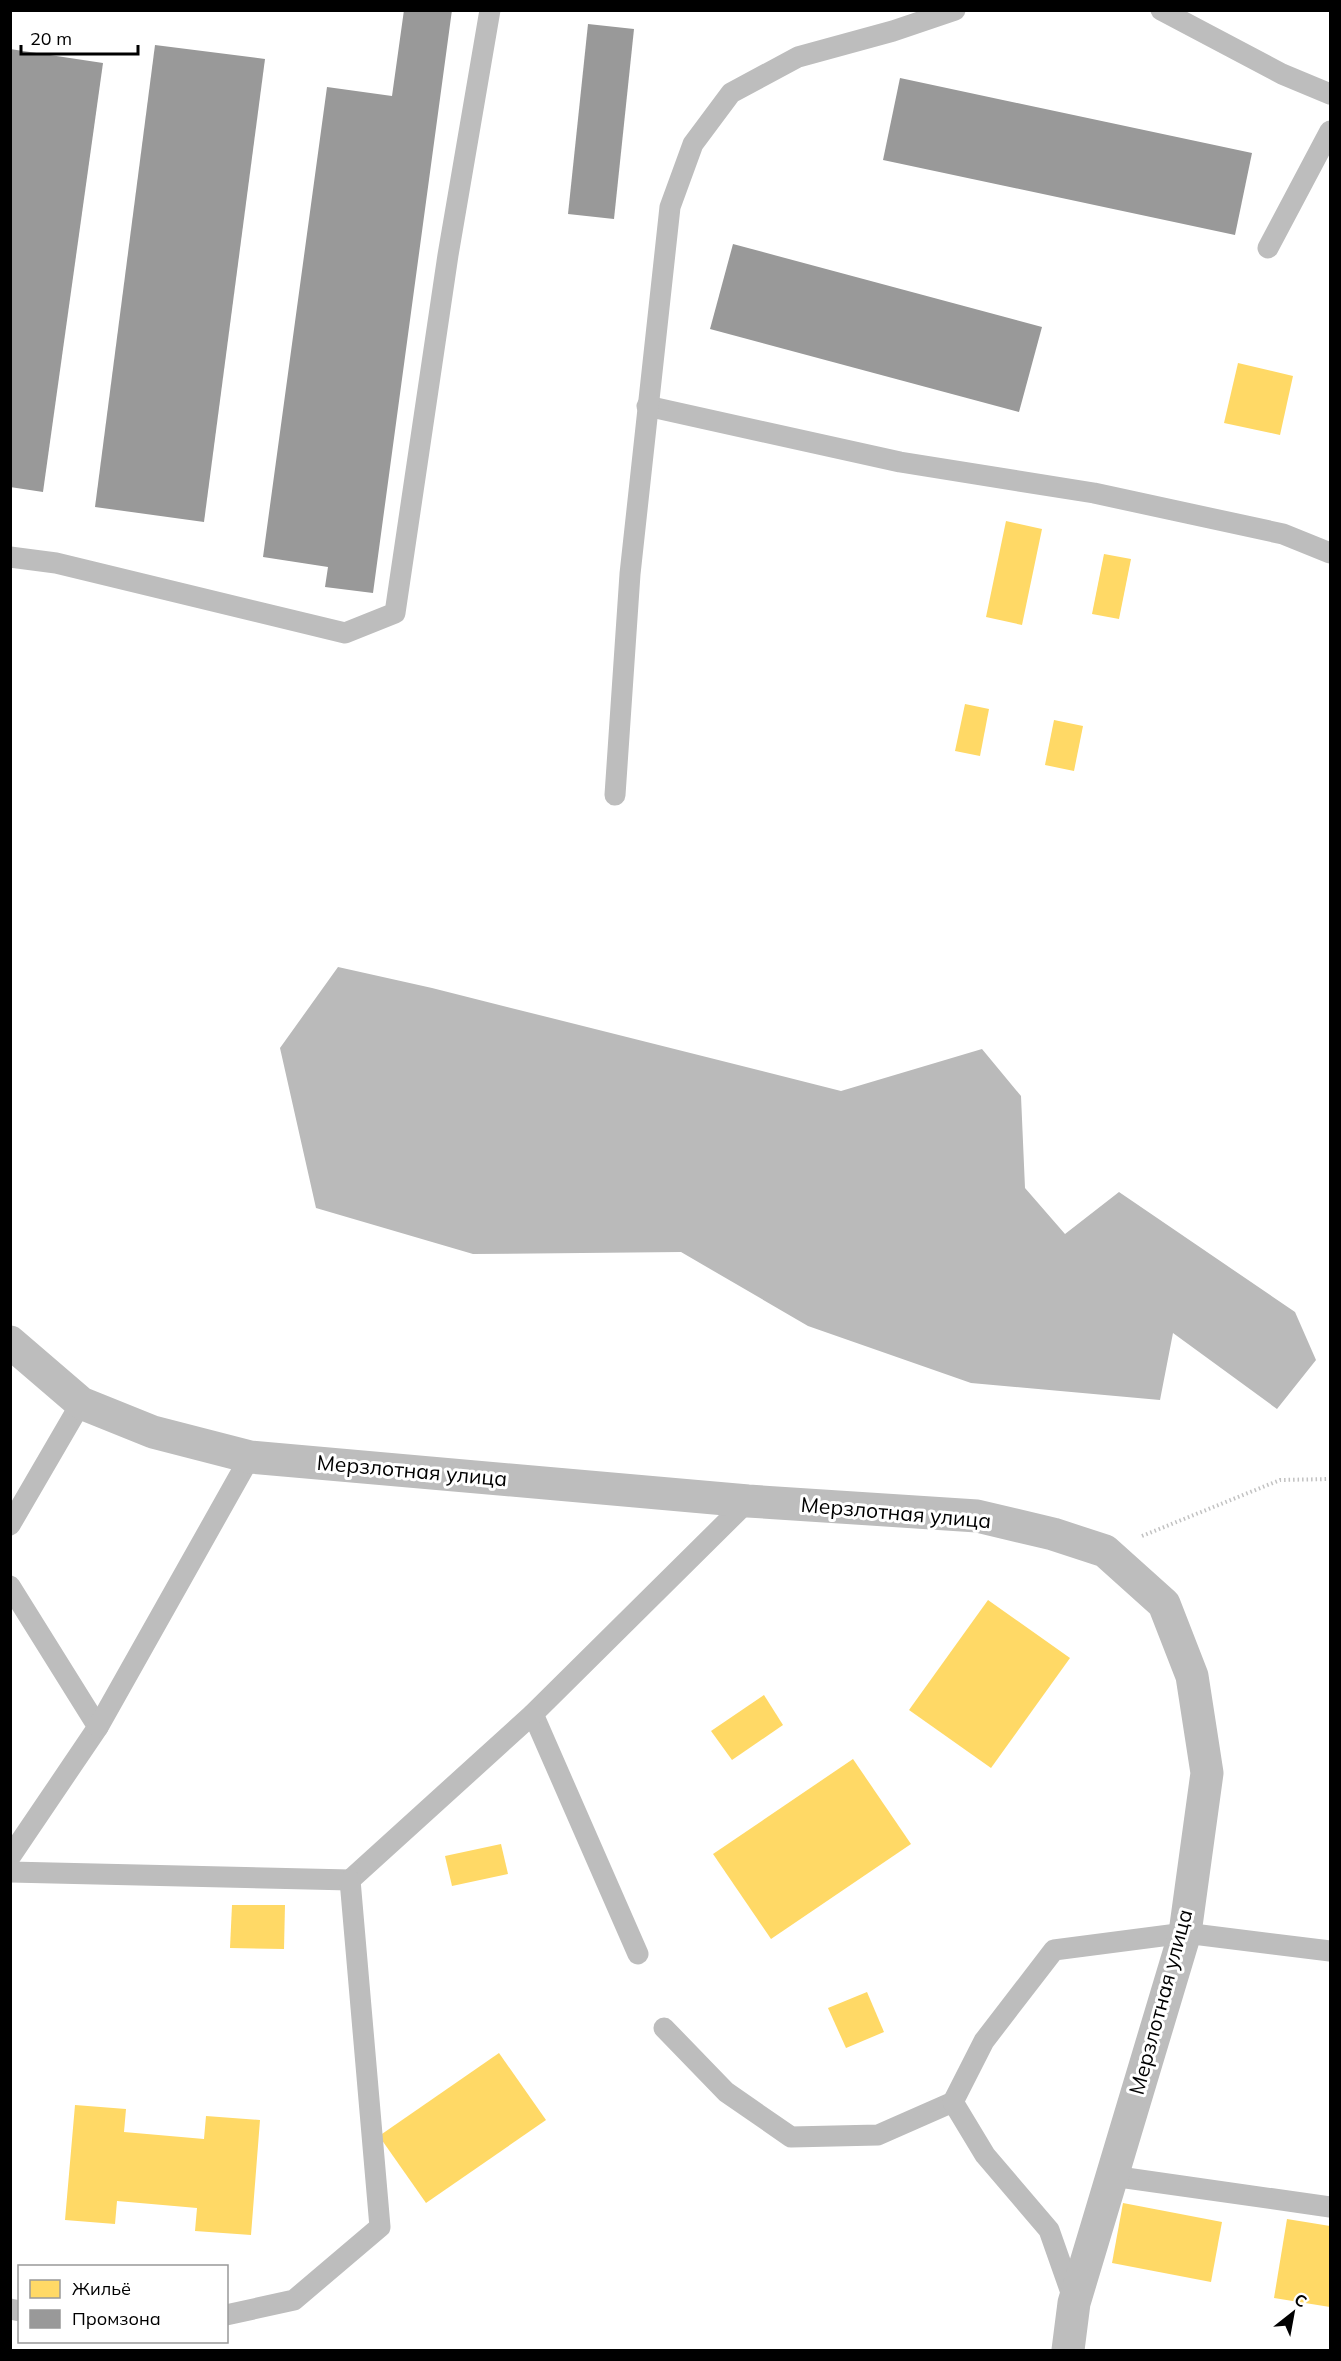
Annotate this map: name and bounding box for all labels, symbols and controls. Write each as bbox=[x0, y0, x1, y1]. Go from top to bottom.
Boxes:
scale bar bbox=[21, 18, 138, 56]
text: 20 m bbox=[30, 27, 72, 50]
street label: Мерзлотная улица bbox=[316, 1449, 508, 1491]
street label: Мерзлотная улица bbox=[800, 1491, 992, 1533]
street label: Мерзлотная улица bbox=[1123, 1906, 1197, 2097]
legend bbox=[18, 2265, 228, 2343]
text: Жильё bbox=[72, 2277, 131, 2300]
north arrow bbox=[1263, 2283, 1323, 2343]
text: С bbox=[1291, 2289, 1311, 2312]
text: Промзона bbox=[72, 2307, 161, 2330]

